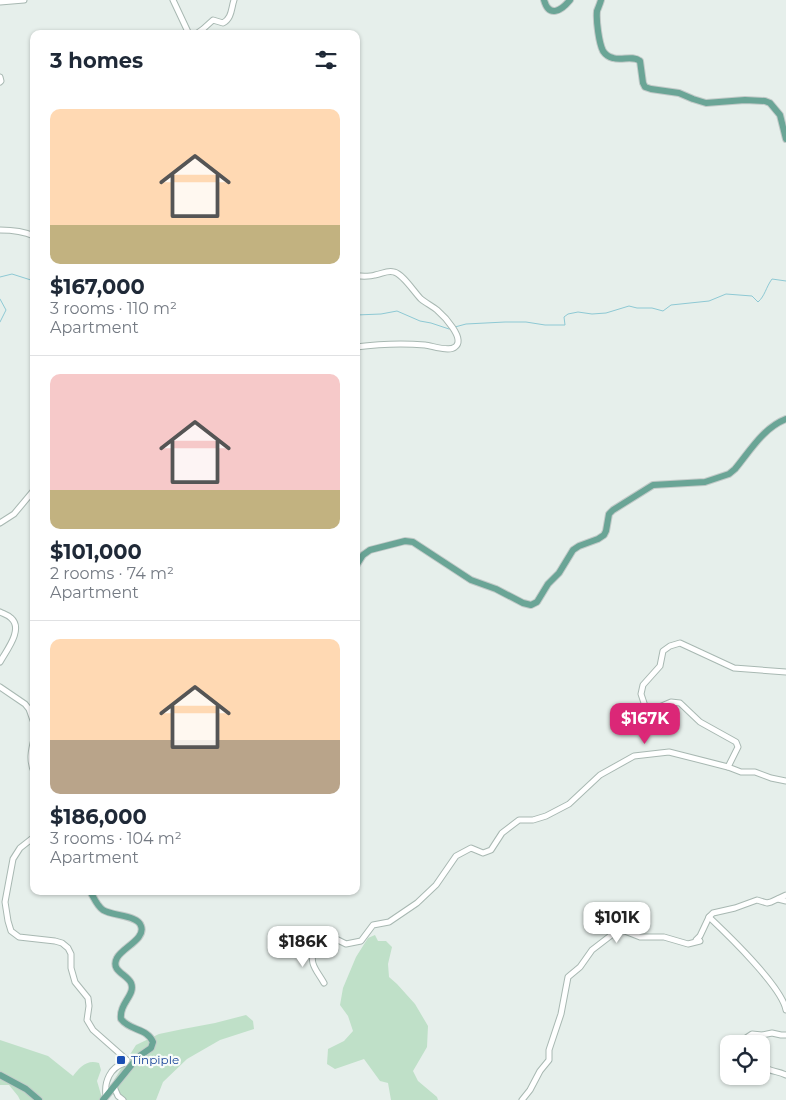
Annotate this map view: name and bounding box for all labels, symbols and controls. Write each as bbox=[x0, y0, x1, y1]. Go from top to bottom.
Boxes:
icon: filters bbox=[312, 46, 340, 74]
text: 3 homes bbox=[50, 48, 143, 73]
icon: home bbox=[150, 141, 240, 231]
text: $167,000 bbox=[50, 274, 145, 299]
text: 3 rooms · 110 m² bbox=[50, 299, 177, 318]
text: Apartment bbox=[50, 318, 139, 337]
icon: home bbox=[150, 407, 240, 497]
text: $101,000 bbox=[50, 539, 142, 564]
text: 2 rooms · 74 m² bbox=[50, 564, 174, 583]
text: Apartment bbox=[50, 583, 139, 602]
icon: home bbox=[150, 672, 240, 762]
pin: $167K bbox=[610, 702, 680, 745]
text: $167K bbox=[621, 709, 669, 728]
text: $186,000 bbox=[50, 804, 147, 829]
text: 3 rooms · 104 m² bbox=[50, 829, 182, 848]
text: Apartment bbox=[50, 848, 139, 867]
pin: $101K bbox=[582, 902, 652, 944]
text: $101K bbox=[594, 908, 640, 927]
pin: $186K bbox=[268, 926, 338, 968]
text: $186K bbox=[279, 932, 327, 951]
map controls bbox=[720, 1035, 770, 1085]
button: locate bbox=[720, 1035, 770, 1085]
place label: Tinpiple bbox=[131, 1052, 179, 1067]
marker: Tinpiple bbox=[115, 1054, 127, 1066]

